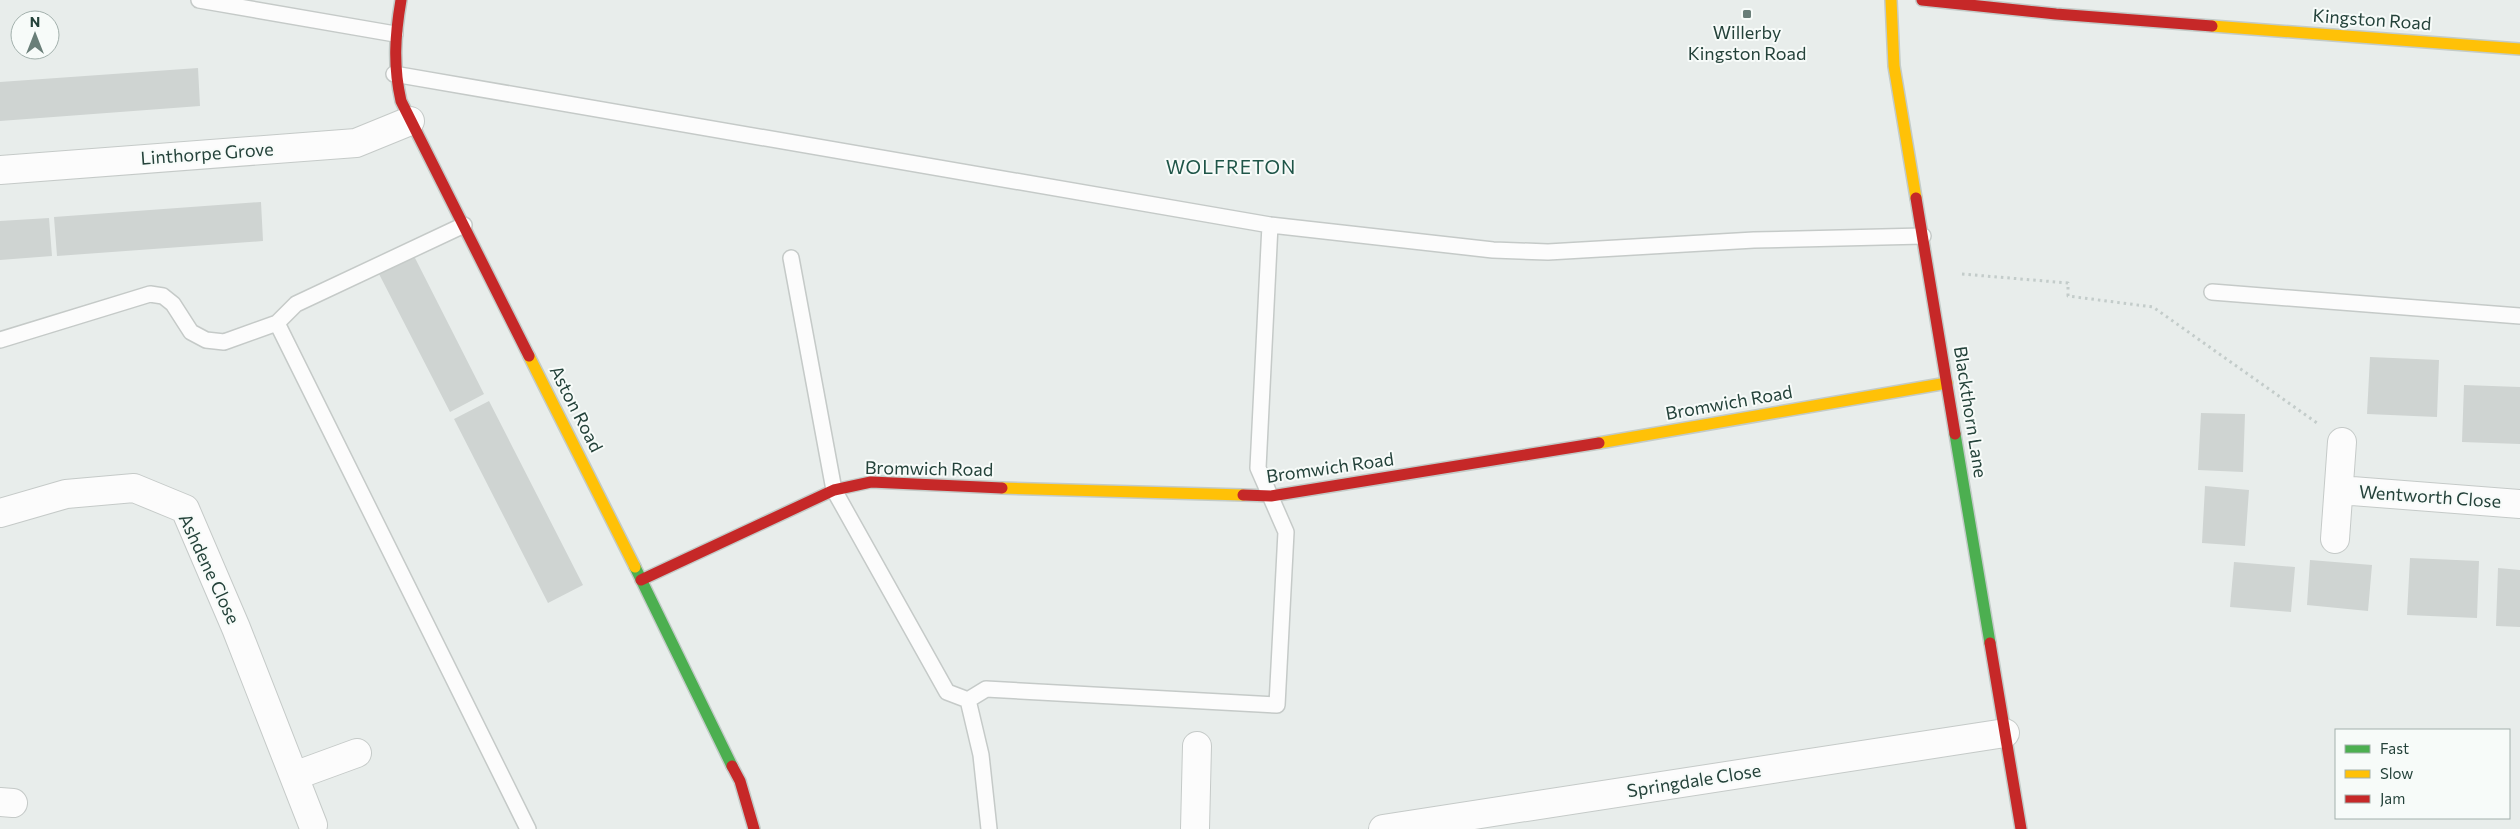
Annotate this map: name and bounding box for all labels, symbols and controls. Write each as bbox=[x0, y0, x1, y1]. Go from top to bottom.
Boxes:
street label: Kingston Road bbox=[2312, 4, 2432, 34]
marker: Willerby Kingston Road bbox=[1741, 8, 1753, 20]
north arrow bbox=[10, 10, 60, 60]
text: N bbox=[30, 13, 40, 30]
place label: Willerby Kingston Road bbox=[1688, 21, 1806, 64]
street label: Linthorpe Grove bbox=[140, 137, 274, 169]
district label: WOLFRETON bbox=[1166, 155, 1296, 178]
street label: Blackthorn Lane bbox=[1950, 344, 1992, 479]
street label: Aston Road bbox=[546, 362, 608, 456]
street label: Bromwich Road bbox=[1664, 380, 1794, 424]
street label: Bromwich Road bbox=[1265, 447, 1395, 487]
street label: Bromwich Road bbox=[865, 456, 993, 480]
street label: Wentworth Close bbox=[2358, 480, 2502, 512]
street label: Ashdene Close bbox=[175, 510, 245, 627]
legend bbox=[2335, 729, 2510, 819]
text: Fast bbox=[2380, 739, 2409, 757]
street label: Springdale Close bbox=[1625, 759, 1762, 801]
text: Slow bbox=[2380, 764, 2413, 782]
text: Jam bbox=[2380, 789, 2405, 807]

